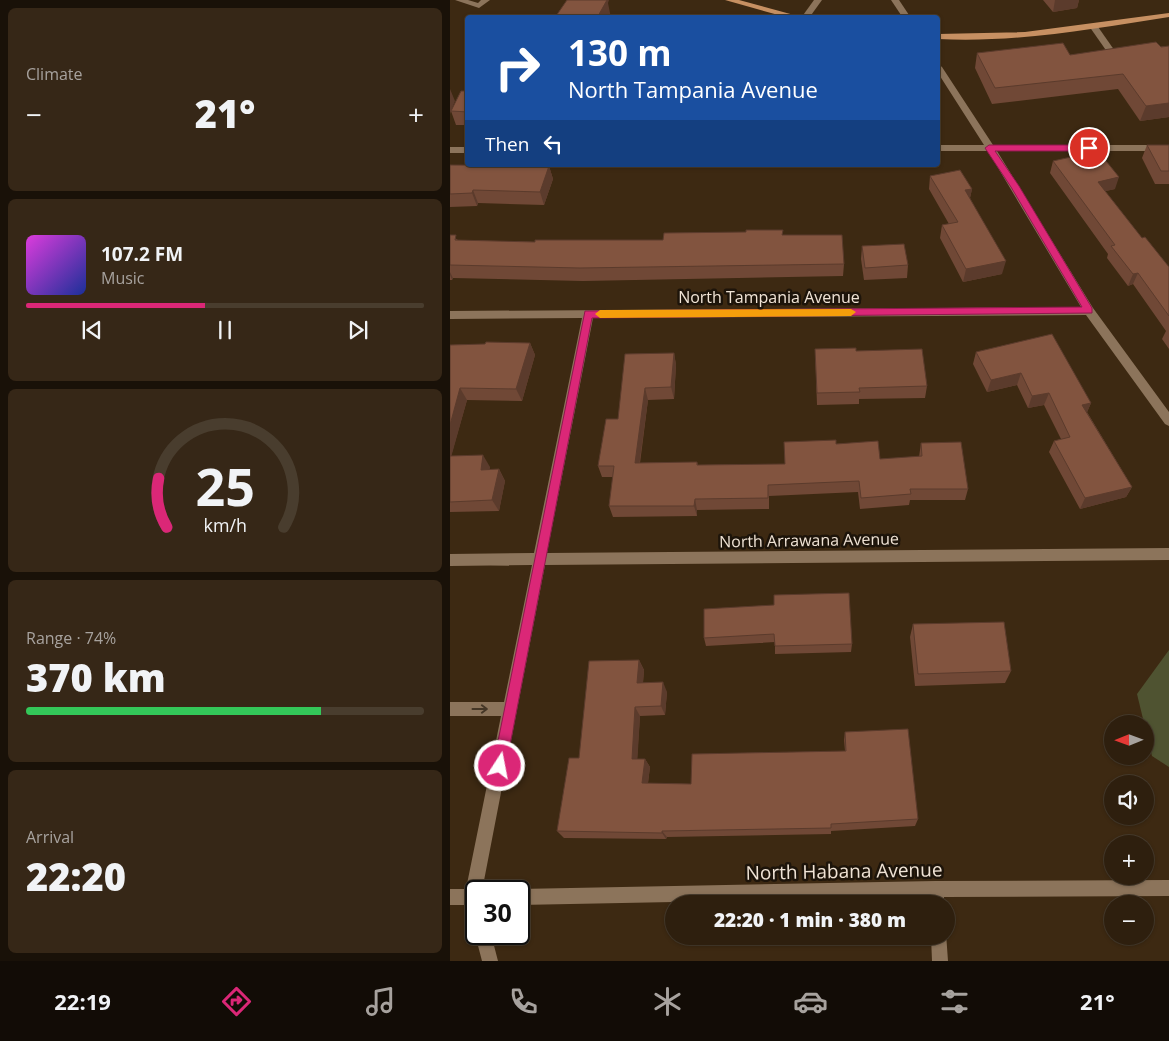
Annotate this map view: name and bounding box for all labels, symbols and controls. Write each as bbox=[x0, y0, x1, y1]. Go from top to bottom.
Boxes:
text: 130 m bbox=[568, 29, 672, 76]
icon: right bbox=[485, 35, 550, 100]
text: Climate bbox=[26, 63, 83, 85]
text: North Tampania Avenue bbox=[568, 74, 818, 104]
text: 21° bbox=[195, 87, 255, 139]
text: − bbox=[26, 95, 42, 133]
text: + bbox=[408, 95, 424, 133]
pin bbox=[1068, 127, 1110, 169]
icon: left bbox=[539, 130, 567, 158]
text: Then bbox=[485, 131, 529, 157]
icon: arrive bbox=[1075, 134, 1103, 162]
text: 107.2 FM bbox=[101, 241, 183, 267]
text: Music bbox=[101, 267, 145, 289]
street label: North Tampania Avenue bbox=[678, 286, 860, 308]
icon: previous bbox=[78, 316, 106, 344]
icon: pause bbox=[211, 316, 239, 344]
icon: next bbox=[344, 316, 372, 344]
text: 25 bbox=[195, 450, 255, 521]
text: km/h bbox=[203, 513, 247, 537]
street label: North Arrawana Avenue bbox=[719, 527, 899, 553]
text: Range · 74% bbox=[26, 627, 116, 649]
text: 370 km bbox=[26, 651, 166, 703]
one-way arrow bbox=[472, 704, 488, 714]
north arrow bbox=[1104, 715, 1154, 765]
map controls bbox=[1104, 715, 1154, 945]
position arrow bbox=[473, 739, 525, 791]
button: sound bbox=[1104, 775, 1154, 825]
text: Arrival bbox=[26, 826, 74, 848]
button: + bbox=[1104, 835, 1154, 885]
text: 22:20 bbox=[26, 850, 126, 902]
street label: North Habana Avenue bbox=[745, 856, 943, 886]
speed limit sign: 30 bbox=[465, 880, 530, 945]
button: − bbox=[1104, 895, 1154, 945]
text: 22:20 · 1 min · 380 m bbox=[714, 907, 906, 933]
icon: directions bbox=[219, 984, 254, 1019]
icon: music bbox=[363, 984, 398, 1019]
icon: phone bbox=[506, 984, 541, 1019]
icon: climate bbox=[650, 984, 685, 1019]
icon: car bbox=[793, 984, 828, 1019]
icon: filters bbox=[937, 984, 972, 1019]
text: 22:19 bbox=[54, 986, 111, 1016]
text: 21° bbox=[1080, 986, 1115, 1016]

